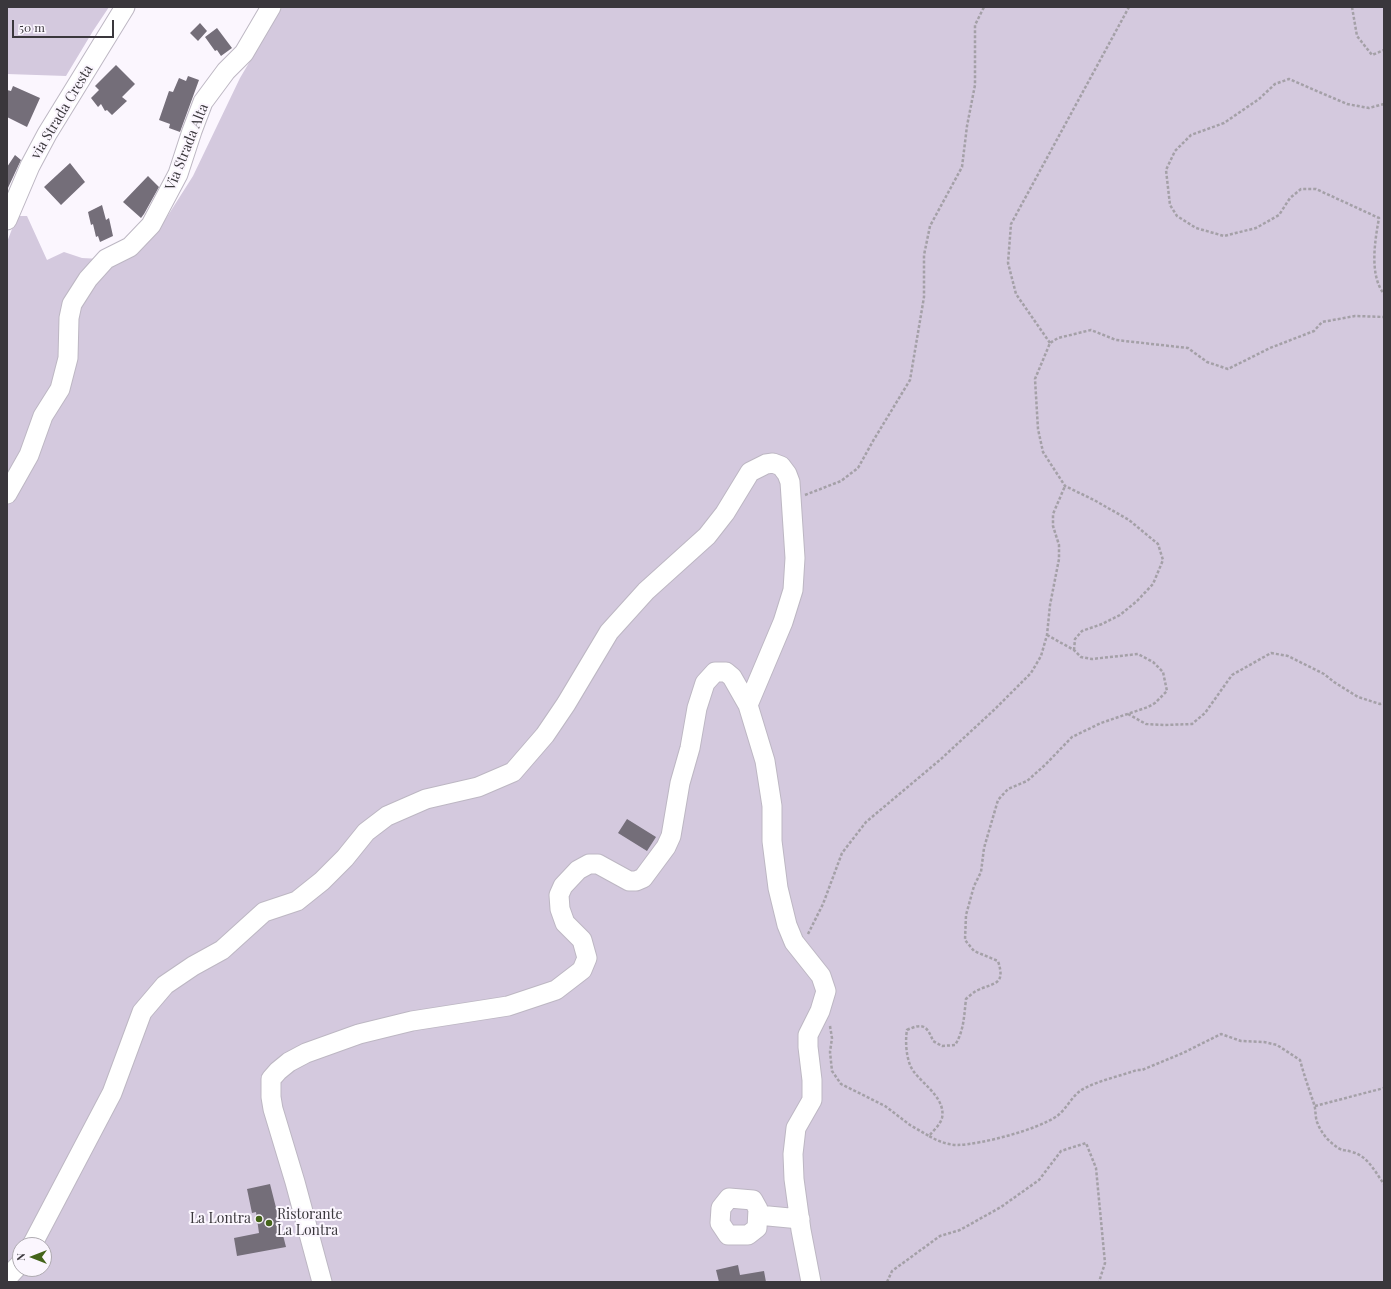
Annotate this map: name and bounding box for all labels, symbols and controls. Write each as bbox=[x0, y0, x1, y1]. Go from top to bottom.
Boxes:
scale bar bbox=[14, 12, 116, 38]
text: 50 m bbox=[19, 19, 45, 35]
street label: via Strada Cresta bbox=[27, 62, 97, 162]
street label: Via Strada Alta bbox=[162, 101, 212, 193]
place label: Ristorante La Lontra bbox=[277, 1207, 343, 1240]
place label: La Lontra bbox=[190, 1211, 251, 1227]
marker: La Lontra bbox=[254, 1214, 264, 1224]
marker: Ristorante La Lontra bbox=[264, 1218, 274, 1228]
north arrow bbox=[12, 1237, 52, 1277]
text: N bbox=[13, 1253, 28, 1261]

